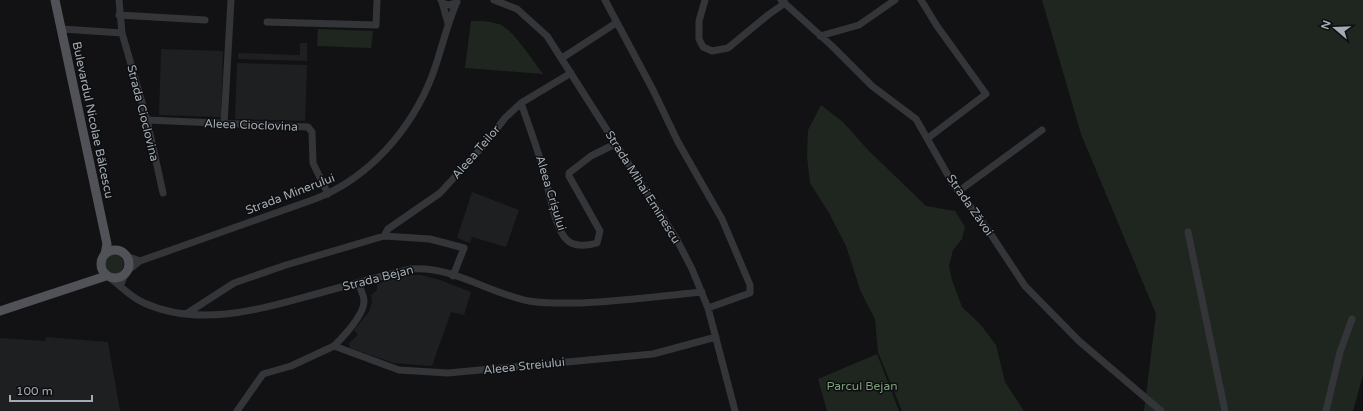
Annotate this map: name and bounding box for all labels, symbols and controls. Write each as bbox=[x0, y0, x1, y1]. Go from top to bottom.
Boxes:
north arrow bbox=[1315, 8, 1355, 48]
text: N bbox=[1318, 19, 1334, 31]
street label: Bulevardul Nicolae Bălcescu bbox=[70, 40, 116, 200]
street label: Strada Cioclovina bbox=[124, 63, 162, 163]
street label: Aleea Cioclovina bbox=[204, 116, 298, 134]
street label: Aleea Teilor bbox=[449, 122, 503, 182]
street label: Strada Mihai Eminescu bbox=[603, 128, 683, 246]
street label: Aleea Crișului bbox=[533, 154, 569, 232]
street label: Strada Minerului bbox=[243, 171, 337, 217]
street label: Strada Zăvoi bbox=[944, 172, 996, 238]
street label: Strada Bejan bbox=[341, 262, 415, 294]
street label: Aleea Streiului bbox=[483, 355, 565, 377]
scale bar bbox=[10, 377, 92, 403]
park label: Parcul Bejan bbox=[827, 379, 897, 393]
text: 100 m bbox=[16, 384, 53, 398]

